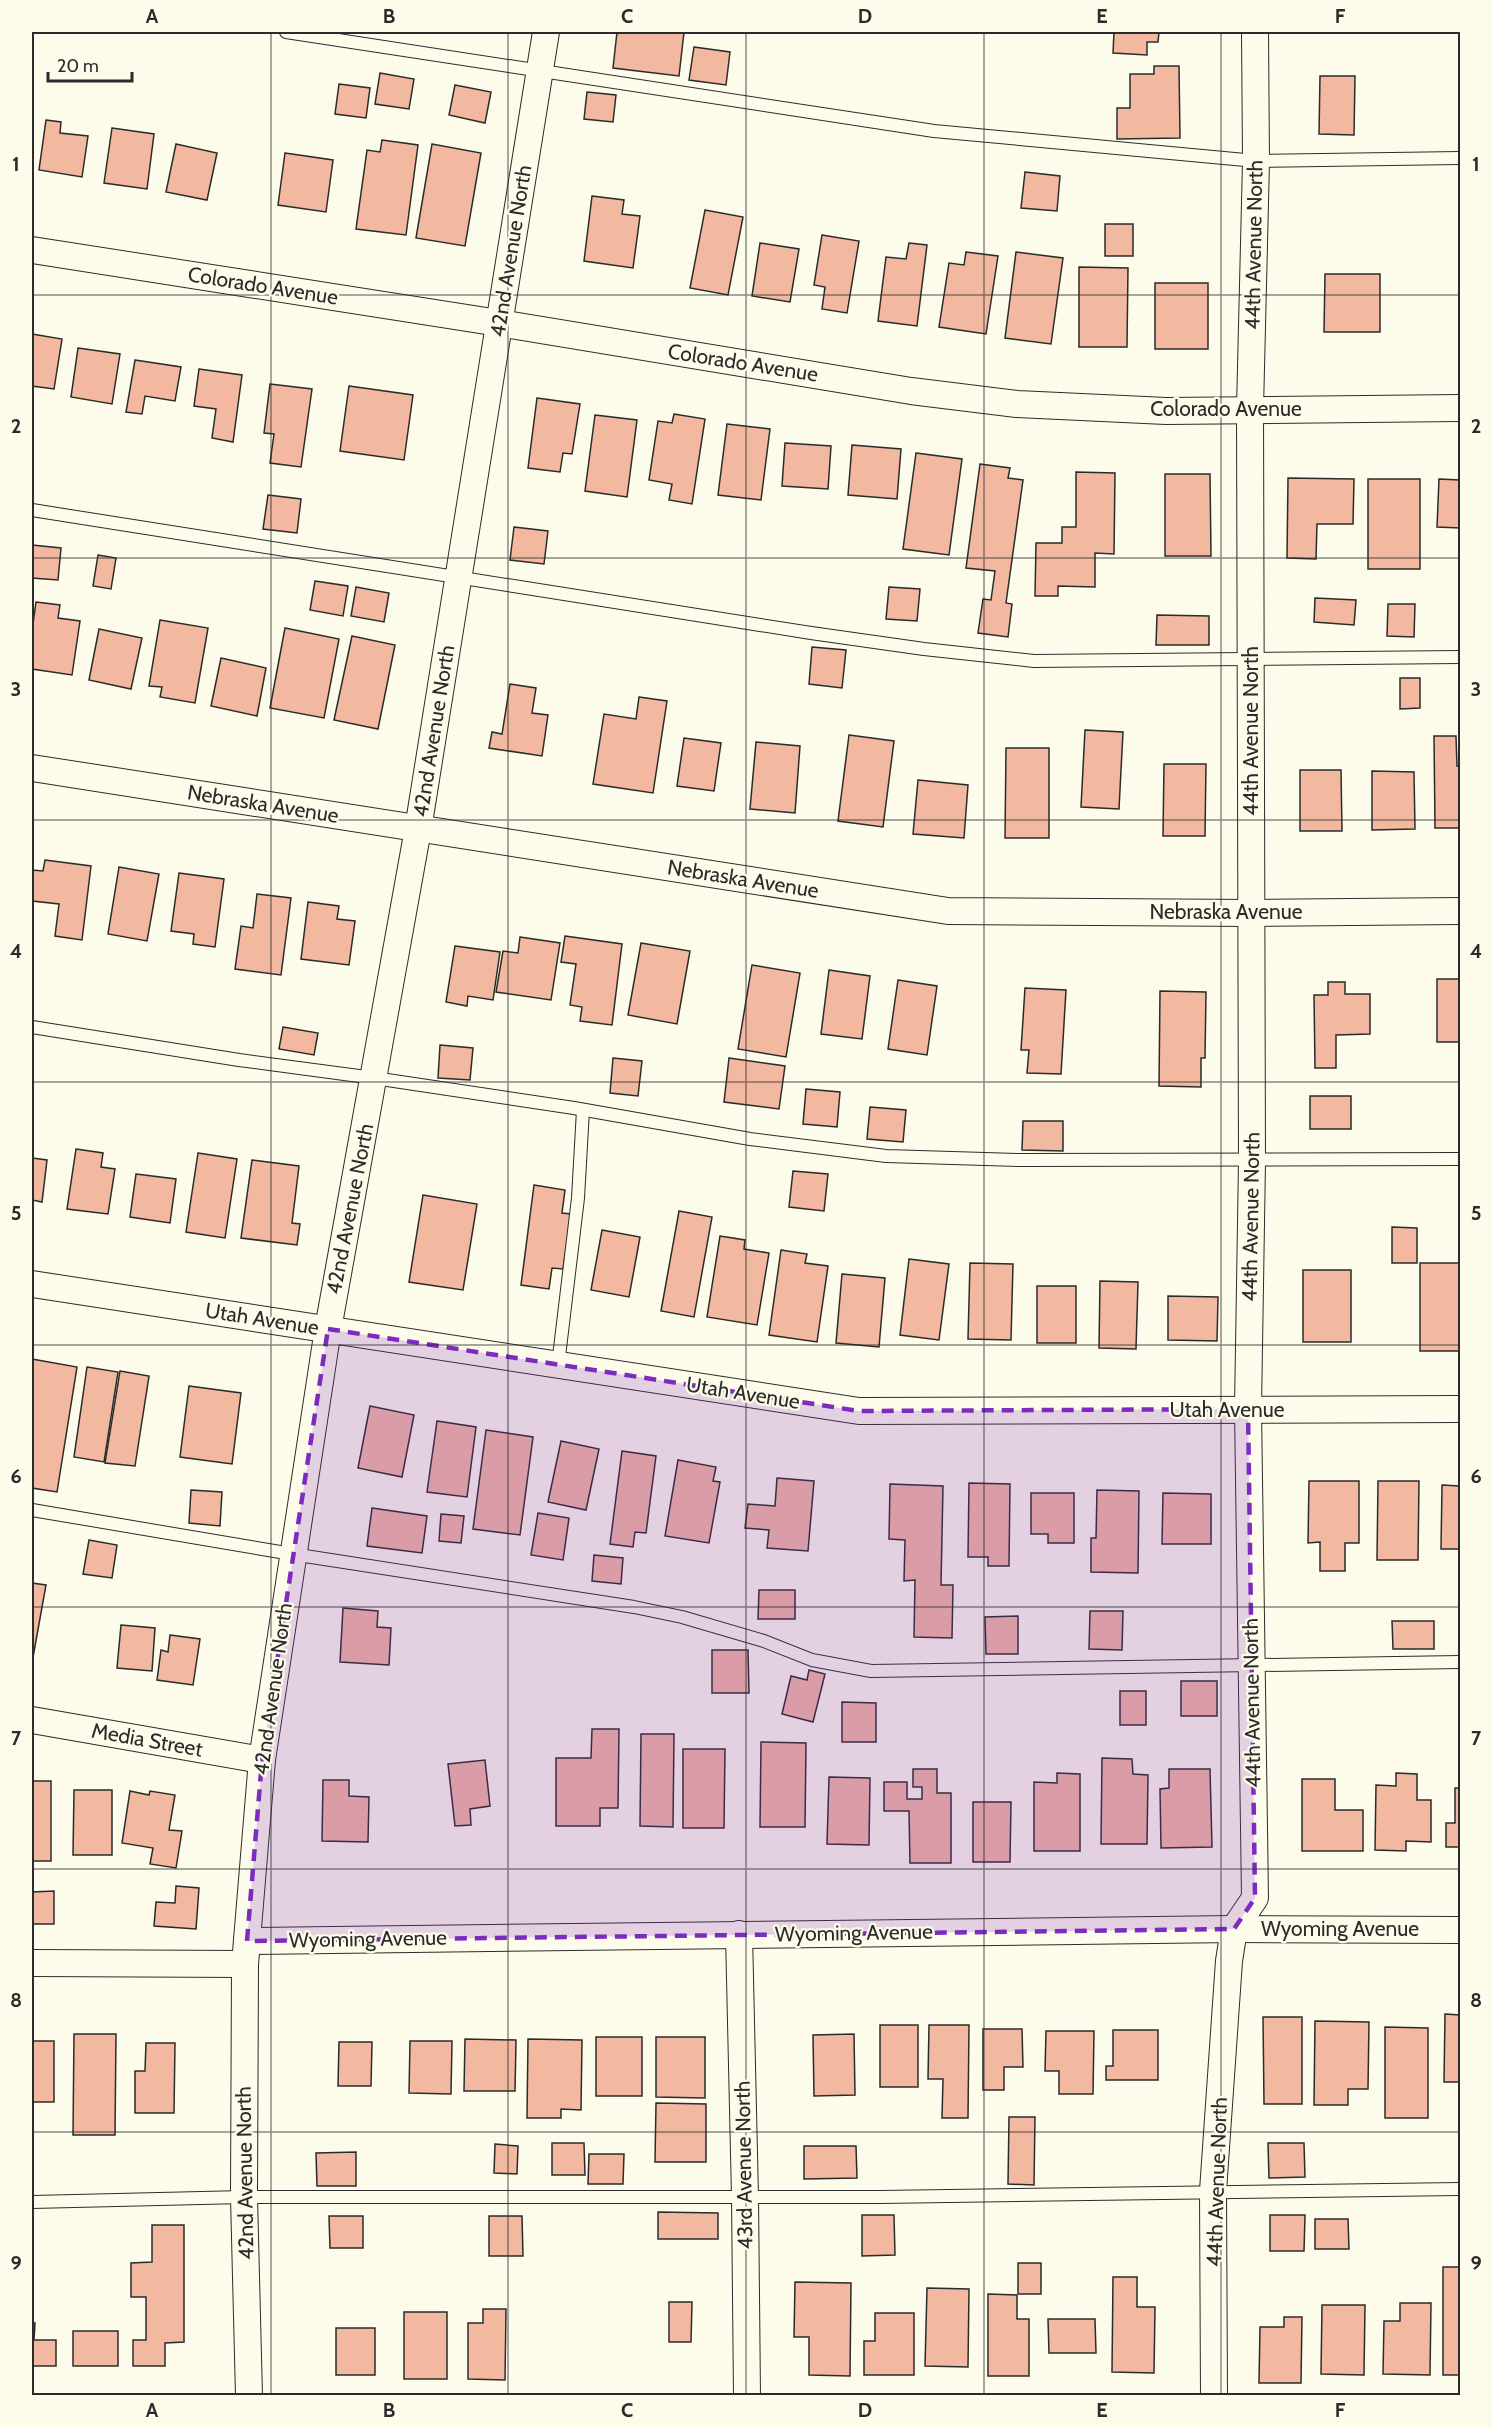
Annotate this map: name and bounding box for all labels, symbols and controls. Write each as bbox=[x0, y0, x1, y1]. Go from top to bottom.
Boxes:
text: A bbox=[146, 4, 159, 28]
text: B bbox=[383, 4, 395, 28]
text: C bbox=[621, 4, 633, 28]
text: D bbox=[858, 4, 872, 28]
text: E bbox=[1096, 4, 1108, 28]
text: F bbox=[1335, 4, 1346, 28]
scale bar bbox=[48, 45, 132, 83]
text: 20 m bbox=[57, 55, 99, 77]
text: 1 bbox=[12, 152, 20, 176]
text: 1 bbox=[1472, 152, 1480, 176]
street label: 44th Avenue North bbox=[1240, 160, 1267, 330]
street label: 42nd Avenue North bbox=[485, 163, 536, 339]
street label: Colorado Avenue bbox=[186, 261, 340, 310]
street label: Colorado Avenue bbox=[666, 338, 820, 387]
street label: Colorado Avenue bbox=[1150, 396, 1302, 421]
text: 2 bbox=[11, 414, 21, 438]
text: 2 bbox=[1471, 414, 1481, 438]
street label: 42nd Avenue North bbox=[408, 643, 459, 819]
street label: 44th Avenue North bbox=[1238, 646, 1263, 816]
text: 3 bbox=[11, 677, 21, 701]
text: 3 bbox=[1471, 677, 1481, 701]
street label: Nebraska Avenue bbox=[186, 779, 341, 828]
street label: Nebraska Avenue bbox=[666, 854, 821, 903]
street label: Nebraska Avenue bbox=[1150, 899, 1303, 924]
text: 4 bbox=[10, 939, 22, 963]
text: 4 bbox=[1470, 939, 1482, 963]
street label: 42nd Avenue North bbox=[321, 1121, 378, 1297]
street label: 44th Avenue North bbox=[1237, 1132, 1264, 1302]
text: 5 bbox=[11, 1201, 21, 1225]
text: 5 bbox=[1471, 1201, 1481, 1225]
street label: Utah Avenue bbox=[203, 1297, 321, 1340]
street label: Utah Avenue bbox=[684, 1371, 802, 1414]
street label: Utah Avenue bbox=[1170, 1397, 1285, 1422]
text: 6 bbox=[10, 1464, 22, 1488]
text: 6 bbox=[1470, 1464, 1482, 1488]
street label: 42nd Avenue North bbox=[248, 1601, 297, 1777]
street label: 44th Avenue North bbox=[1238, 1618, 1265, 1788]
street label: Media Street bbox=[90, 1717, 205, 1762]
text: 7 bbox=[11, 1726, 22, 1750]
text: 7 bbox=[1471, 1726, 1482, 1750]
street label: Wyoming Avenue bbox=[1261, 1916, 1419, 1941]
street label: Wyoming Avenue bbox=[775, 1919, 933, 1946]
street label: Wyoming Avenue bbox=[289, 1925, 447, 1952]
text: 8 bbox=[10, 1988, 22, 2012]
text: 8 bbox=[1470, 1988, 1482, 2012]
street label: 43rd Avenue North bbox=[730, 2080, 757, 2250]
street label: 42nd Avenue North bbox=[230, 2086, 259, 2260]
street label: 44th Avenue North bbox=[1201, 2097, 1232, 2267]
text: 9 bbox=[10, 2251, 22, 2275]
text: 9 bbox=[1470, 2251, 1482, 2275]
text: A bbox=[146, 2398, 159, 2422]
text: B bbox=[383, 2398, 395, 2422]
text: C bbox=[621, 2398, 633, 2422]
text: D bbox=[858, 2398, 872, 2422]
text: E bbox=[1096, 2398, 1108, 2422]
text: F bbox=[1335, 2398, 1346, 2422]

